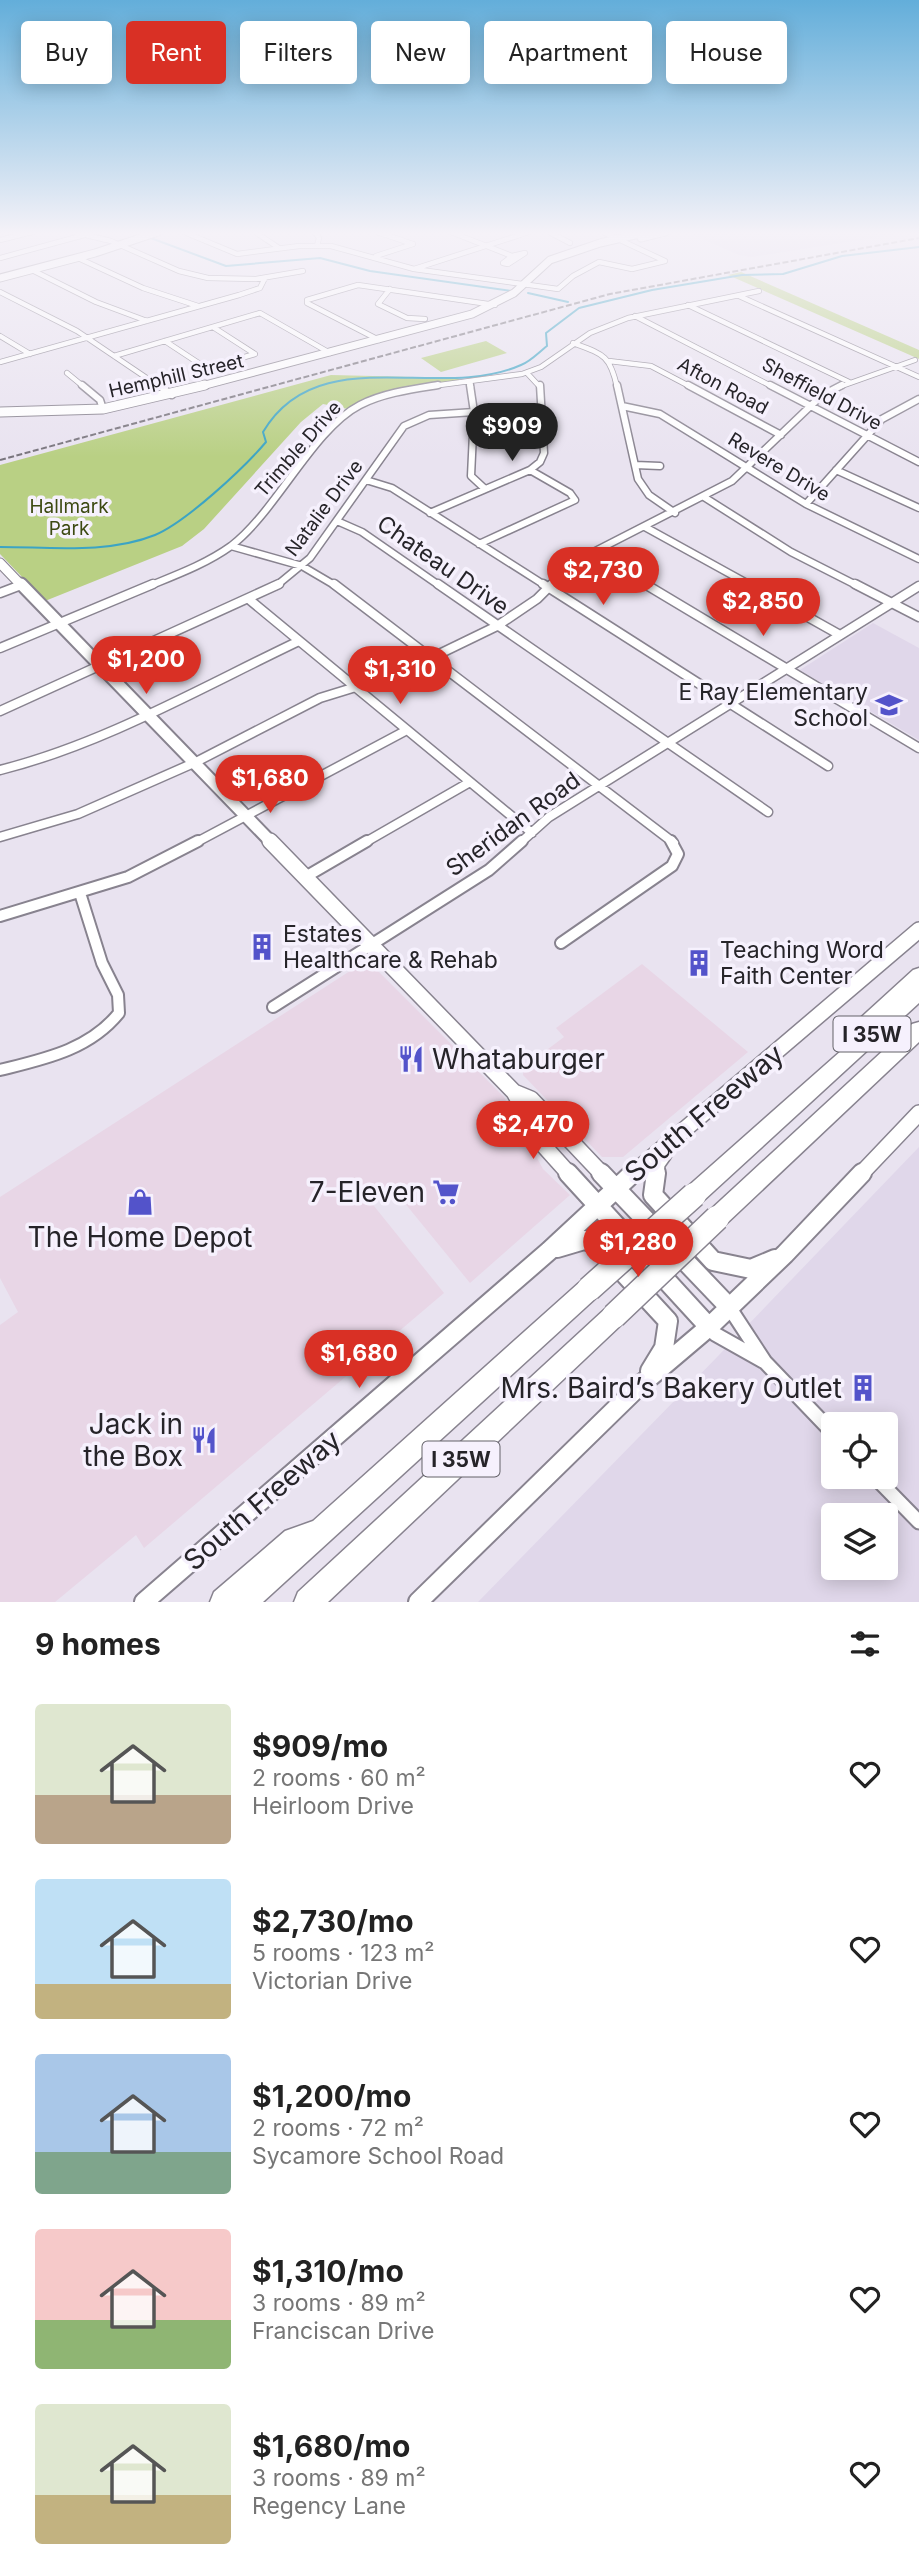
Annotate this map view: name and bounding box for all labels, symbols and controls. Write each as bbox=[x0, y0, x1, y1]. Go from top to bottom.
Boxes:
chip: Buy bbox=[21, 21, 112, 84]
chip: Rent bbox=[126, 21, 226, 84]
chip: Filters bbox=[240, 21, 357, 84]
chip: New bbox=[371, 21, 470, 84]
chip: Apartment bbox=[484, 21, 652, 84]
chip: House bbox=[666, 21, 787, 84]
street label: Hemphill Street bbox=[106, 349, 246, 403]
street label: Afton Road bbox=[674, 353, 772, 419]
street label: Sheffield Drive bbox=[758, 353, 886, 435]
street label: Trimble Drive bbox=[250, 396, 346, 502]
pin: $909 bbox=[471, 404, 553, 463]
text: $909 bbox=[482, 412, 542, 440]
street label: Revere Drive bbox=[724, 428, 834, 506]
street label: Natalie Drive bbox=[280, 455, 368, 561]
park label: Hallmark Park bbox=[29, 495, 109, 540]
street label: Chateau Drive bbox=[372, 509, 514, 621]
pin: $2,730 bbox=[546, 548, 660, 607]
text: $2,730 bbox=[563, 556, 643, 584]
pin: $2,850 bbox=[706, 578, 820, 638]
text: $2,850 bbox=[722, 587, 804, 615]
pin: $1,200 bbox=[89, 636, 203, 696]
text: $1,200 bbox=[107, 645, 185, 673]
pin: $1,310 bbox=[343, 646, 457, 706]
text: $1,310 bbox=[364, 655, 436, 683]
place label: E Ray Elementary School bbox=[679, 678, 868, 732]
school or university icon: E Ray Elementary School bbox=[874, 690, 904, 720]
pin: $1,680 bbox=[213, 756, 327, 815]
text: $1,680 bbox=[231, 764, 309, 792]
street label: Sheridan Road bbox=[440, 766, 586, 882]
place label: Estates Healthcare & Rehab bbox=[283, 920, 498, 974]
building icon: Estates Healthcare & Rehab bbox=[247, 932, 277, 962]
place label: Teaching Word Faith Center bbox=[720, 936, 884, 990]
building icon: Teaching Word Faith Center bbox=[684, 948, 714, 978]
road number: I 35W bbox=[834, 1016, 910, 1052]
street label: South Freeway bbox=[618, 1037, 790, 1189]
place label: Whataburger bbox=[432, 1042, 605, 1076]
restaurant icon: Whataburger bbox=[396, 1044, 426, 1074]
pin: $2,470 bbox=[476, 1102, 590, 1161]
text: $2,470 bbox=[492, 1110, 574, 1138]
place label: 7-Eleven bbox=[309, 1175, 425, 1209]
supermarket icon: 7-Eleven bbox=[431, 1177, 461, 1207]
shop icon: The Home Depot bbox=[125, 1187, 155, 1217]
place label: The Home Depot bbox=[28, 1220, 252, 1254]
pin: $1,280 bbox=[581, 1220, 695, 1279]
text: $1,280 bbox=[599, 1228, 677, 1256]
pin: $1,680 bbox=[302, 1330, 416, 1390]
text: $1,680 bbox=[320, 1339, 398, 1367]
place label: Mrs. Baird’s Bakery Outlet bbox=[501, 1371, 842, 1405]
building icon: Mrs. Baird’s Bakery Outlet bbox=[848, 1373, 878, 1403]
place label: Jack in the Box bbox=[83, 1407, 183, 1473]
map controls bbox=[821, 1412, 898, 1580]
button: locate bbox=[821, 1412, 898, 1489]
street label: South Freeway bbox=[177, 1423, 347, 1577]
restaurant icon: Jack in the Box bbox=[189, 1425, 219, 1455]
road number: I 35W bbox=[422, 1442, 500, 1476]
button: layers bbox=[821, 1503, 898, 1580]
icon: filters bbox=[846, 1625, 884, 1663]
text: 9 homes bbox=[35, 1626, 161, 1662]
text: $909/mo bbox=[252, 1728, 388, 1764]
icon: home bbox=[91, 1732, 175, 1816]
icon: heart bbox=[846, 1755, 884, 1793]
text: 2 rooms · 60 m² bbox=[252, 1764, 426, 1792]
text: Heirloom Drive bbox=[252, 1792, 414, 1820]
text: $2,730/mo bbox=[252, 1903, 414, 1939]
icon: home bbox=[91, 1907, 175, 1991]
icon: heart bbox=[846, 1930, 884, 1968]
text: 5 rooms · 123 m² bbox=[252, 1939, 435, 1967]
text: Victorian Drive bbox=[252, 1967, 412, 1995]
text: $1,200/mo bbox=[252, 2078, 411, 2114]
icon: home bbox=[91, 2082, 175, 2166]
icon: heart bbox=[846, 2105, 884, 2143]
text: 2 rooms · 72 m² bbox=[252, 2114, 424, 2142]
text: Sycamore School Road bbox=[252, 2142, 504, 2170]
text: $1,310/mo bbox=[252, 2253, 404, 2289]
icon: home bbox=[91, 2257, 175, 2341]
icon: heart bbox=[846, 2280, 884, 2318]
text: 3 rooms · 89 m² bbox=[252, 2289, 426, 2317]
text: Franciscan Drive bbox=[252, 2317, 434, 2345]
text: $1,680/mo bbox=[252, 2428, 410, 2464]
icon: home bbox=[91, 2432, 175, 2516]
icon: heart bbox=[846, 2455, 884, 2493]
text: 3 rooms · 89 m² bbox=[252, 2464, 426, 2492]
text: Regency Lane bbox=[252, 2492, 406, 2520]

